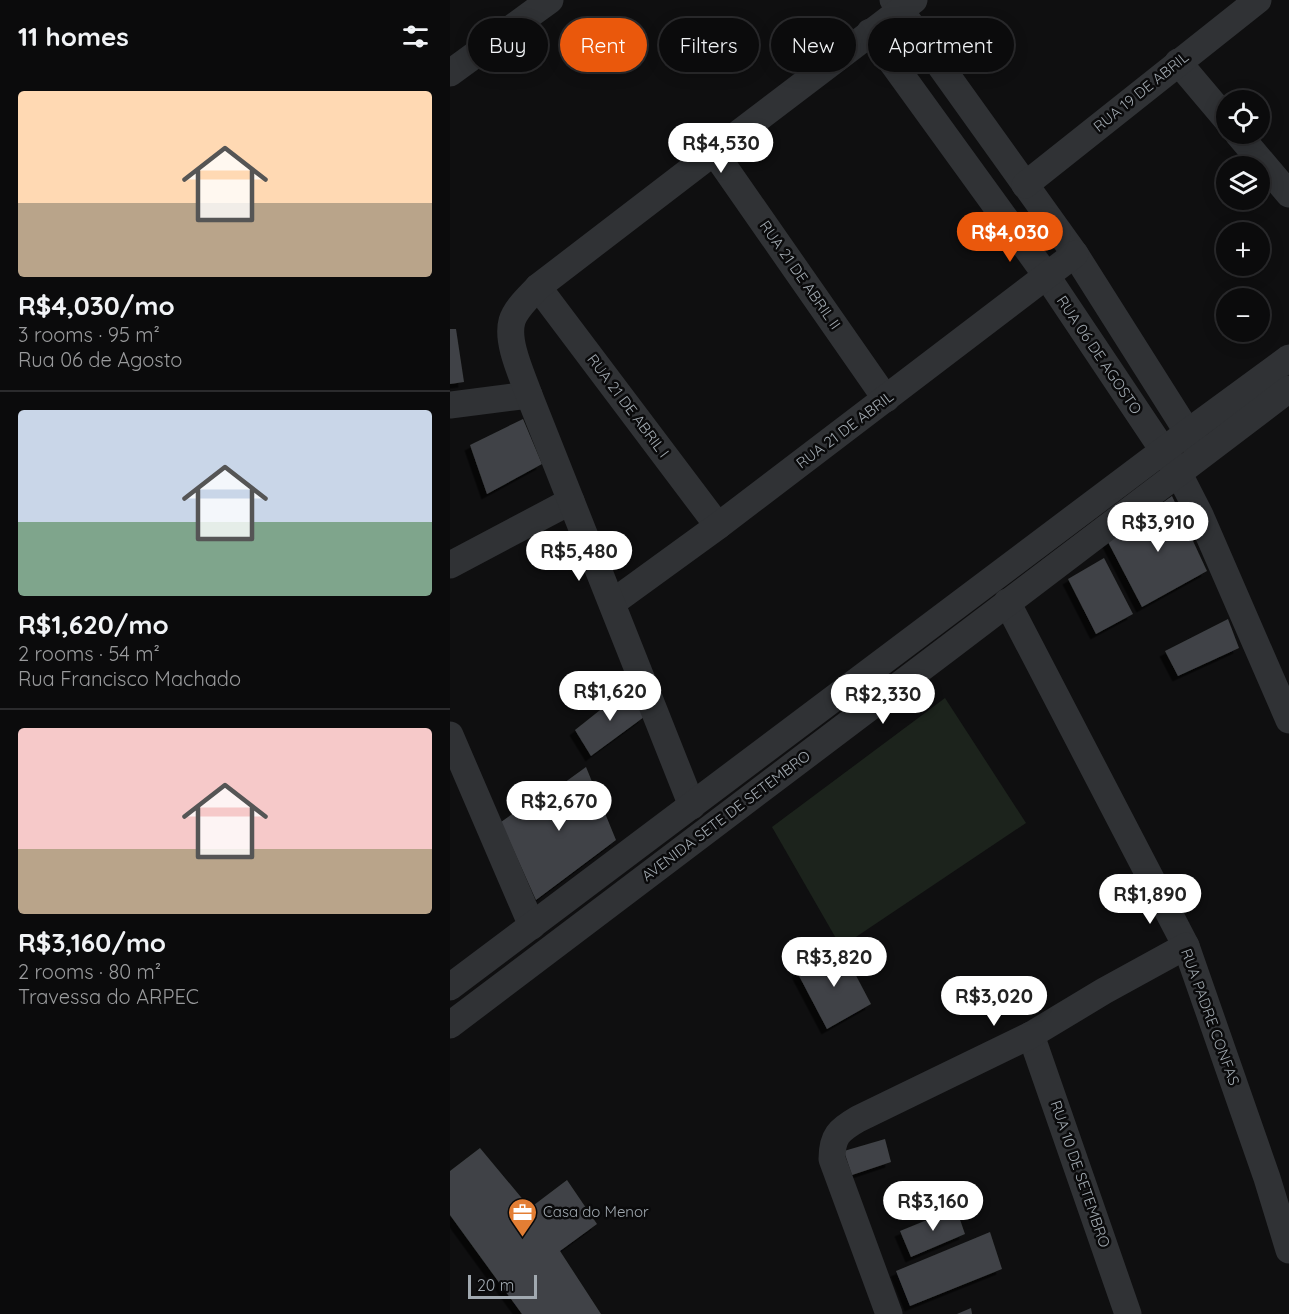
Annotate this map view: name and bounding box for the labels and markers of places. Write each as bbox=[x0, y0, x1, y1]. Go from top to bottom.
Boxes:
pin: R$4,530 bbox=[666, 123, 776, 174]
pin: R$4,030 bbox=[955, 212, 1065, 263]
pin: R$3,910 bbox=[1103, 502, 1213, 553]
pin: R$5,480 bbox=[524, 531, 634, 582]
pin: R$1,620 bbox=[555, 671, 665, 722]
pin: R$2,330 bbox=[828, 674, 938, 725]
pin: R$2,670 bbox=[504, 781, 614, 832]
pin: R$1,890 bbox=[1095, 874, 1205, 925]
pin: R$3,820 bbox=[779, 937, 889, 988]
pin: R$3,020 bbox=[939, 976, 1049, 1027]
pin: R$3,160 bbox=[878, 1181, 988, 1232]
office icon: Casa do Menor bbox=[506, 1196, 538, 1238]
place label: Casa do Menor bbox=[543, 1202, 649, 1221]

